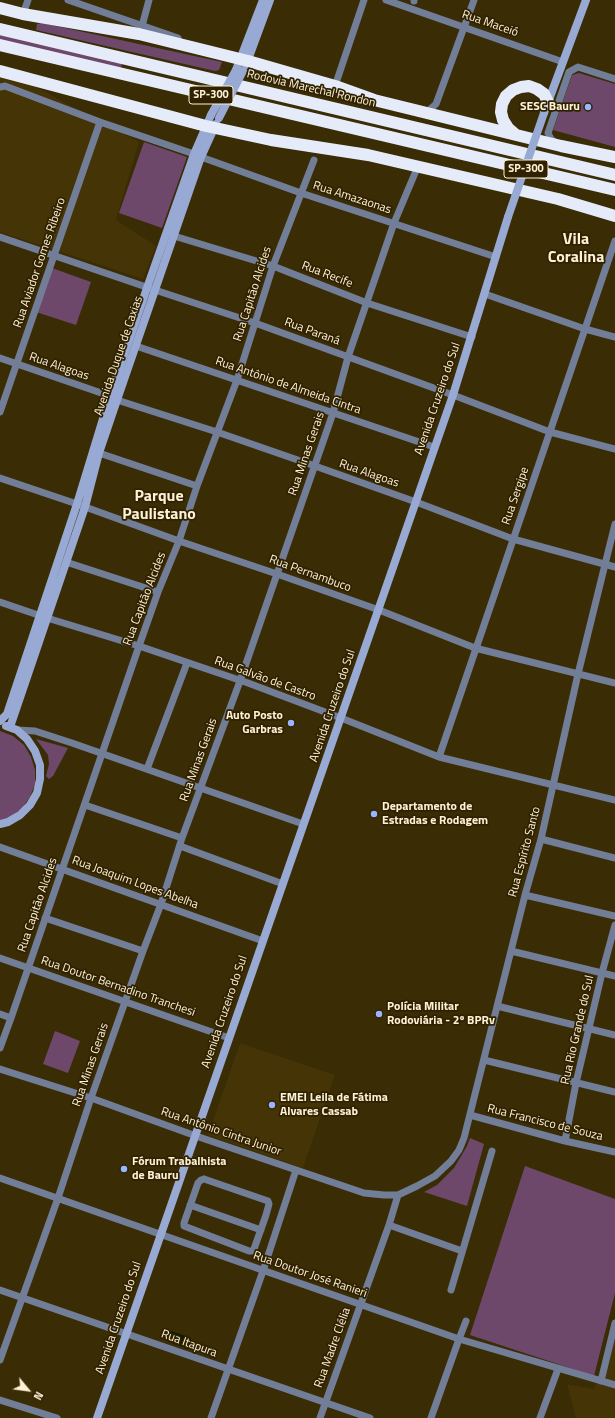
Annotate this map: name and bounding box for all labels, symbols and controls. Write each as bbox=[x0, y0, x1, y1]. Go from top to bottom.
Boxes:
street label: Rua Maceió bbox=[460, 8, 520, 40]
street label: Rodovia Marechal Rondon bbox=[245, 67, 377, 111]
road number: SP-300 bbox=[189, 86, 233, 104]
place label: SESC Bauru bbox=[520, 100, 580, 114]
marker: SESC Bauru bbox=[583, 102, 593, 112]
road number: SP-300 bbox=[504, 160, 548, 178]
street label: Rua Amazaonas bbox=[311, 179, 393, 217]
street label: Rua Aviador Gomes Ribeiro bbox=[11, 196, 69, 330]
district label: Vila Coralina bbox=[548, 230, 604, 268]
street label: Rua Capitão Alcides bbox=[231, 245, 275, 343]
street label: Rua Recife bbox=[299, 259, 355, 291]
street label: Avenida Duque de Caxias bbox=[92, 294, 146, 418]
street label: Rua Paraná bbox=[282, 315, 342, 349]
street label: Avenida Cruzeiro do Sul bbox=[412, 341, 464, 457]
street label: Rua Alagoas bbox=[27, 350, 91, 384]
street label: Rua Antônio de Almeida Cintra bbox=[213, 354, 363, 418]
street label: Rua Minas Gerais bbox=[286, 410, 328, 498]
street label: Rua Alagoas bbox=[337, 457, 401, 491]
street label: Rua Sergipe bbox=[499, 465, 533, 527]
district label: Parque Paulistano bbox=[122, 487, 196, 525]
street label: Rua Capitão Alcides bbox=[121, 550, 169, 648]
street label: Rua Pernambuco bbox=[267, 552, 353, 596]
street label: Avenida Cruzeiro do Sul bbox=[307, 648, 359, 764]
street label: Rua Galvão de Castro bbox=[212, 654, 318, 704]
place label: Auto Posto Garbras bbox=[226, 709, 283, 737]
street label: Rua Minas Gerais bbox=[177, 716, 221, 804]
marker: Auto Posto Garbras bbox=[286, 718, 296, 728]
place label: Departamento de Estradas e Rodagem bbox=[382, 800, 488, 828]
street label: Rua Espírito Santo bbox=[506, 805, 544, 899]
marker: Departamento de Estradas e Rodagem bbox=[369, 809, 379, 819]
street label: Rua Joaquim Lopes Abelha bbox=[70, 853, 200, 913]
street label: Rua Capitão Alcides bbox=[15, 856, 61, 954]
street label: Rua Doutor Bernadino Tranchesi bbox=[39, 954, 197, 1020]
street label: Avenida Cruzeiro do Sul bbox=[199, 954, 251, 1070]
street label: Rua Rio Grande do Sul bbox=[558, 974, 598, 1086]
place label: Polícia Militar Rodoviária - 2º BPRv bbox=[387, 1000, 495, 1028]
marker: Polícia Militar Rodoviária - 2º BPRv bbox=[374, 1009, 384, 1019]
street label: Rua Minas Gerais bbox=[70, 1021, 112, 1109]
place label: EMEI Leila de Fátima Alvares Cassab bbox=[280, 1091, 388, 1119]
marker: EMEI Leila de Fátima Alvares Cassab bbox=[267, 1100, 277, 1110]
street label: Rua Francisco de Souza bbox=[486, 1102, 604, 1144]
street label: Rua Antônio Cintra Junior bbox=[159, 1105, 283, 1159]
place label: Fórum Trabalhista de Bauru bbox=[132, 1155, 226, 1183]
marker: Fórum Trabalhista de Bauru bbox=[119, 1164, 129, 1174]
street label: Rua Doutor José Ranieri bbox=[251, 1249, 369, 1301]
street label: Avenida Cruzeiro do Sul bbox=[93, 1260, 145, 1376]
street label: Rua Madre Clélia bbox=[312, 1306, 354, 1390]
street label: Rua Itapura bbox=[159, 1327, 219, 1361]
north arrow bbox=[8, 1370, 48, 1410]
text: N bbox=[30, 1389, 47, 1403]

